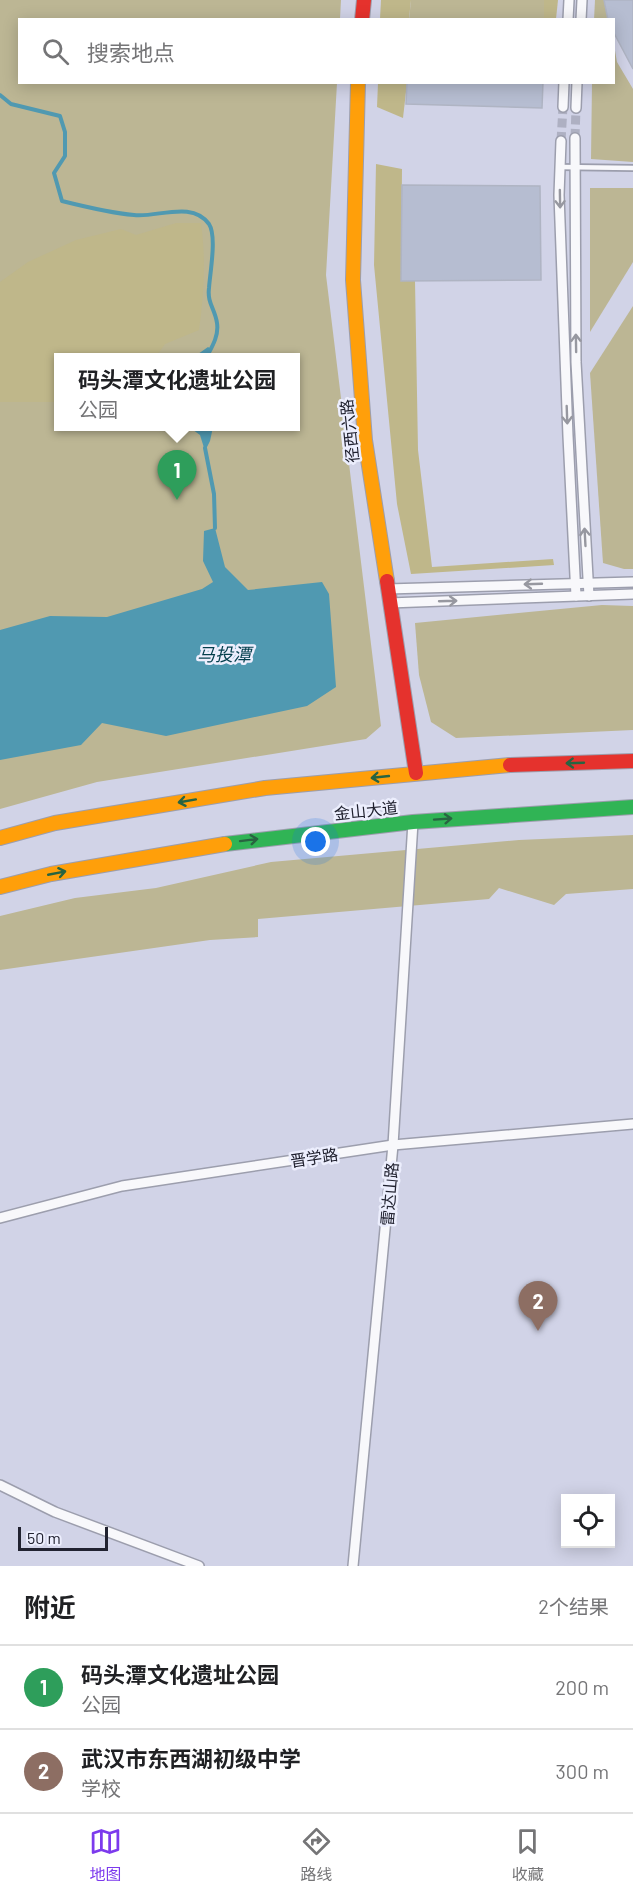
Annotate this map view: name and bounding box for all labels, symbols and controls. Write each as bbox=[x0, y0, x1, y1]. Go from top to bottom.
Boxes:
search box bbox=[18, 18, 615, 84]
icon: search bbox=[39, 35, 72, 68]
text: 搜索地点 bbox=[87, 39, 175, 65]
one-way arrow bbox=[554, 189, 566, 209]
one-way arrow bbox=[570, 333, 582, 353]
popup bbox=[54, 353, 300, 431]
text: 码头潭文化遗址公园 bbox=[78, 366, 276, 392]
text: 公园 bbox=[78, 397, 118, 421]
street label: 径西六路 bbox=[336, 398, 362, 464]
one-way arrow bbox=[561, 405, 573, 425]
pin: 1 bbox=[158, 450, 196, 500]
one-way arrow bbox=[580, 528, 591, 548]
one-way arrow bbox=[523, 578, 543, 590]
one-way arrow bbox=[437, 595, 457, 607]
water label: 马投潭 bbox=[197, 643, 254, 665]
one-way arrow bbox=[565, 757, 585, 769]
one-way arrow bbox=[371, 772, 391, 783]
one-way arrow bbox=[177, 796, 197, 807]
street label: 金山大道 bbox=[333, 797, 399, 823]
one-way arrow bbox=[432, 813, 452, 824]
your location bbox=[301, 827, 330, 856]
one-way arrow bbox=[238, 834, 258, 845]
one-way arrow bbox=[46, 867, 66, 878]
street label: 晋学路 bbox=[289, 1144, 339, 1170]
street label: 雷达山路 bbox=[377, 1161, 401, 1227]
pin: 2 bbox=[518, 1282, 558, 1331]
map controls bbox=[561, 1494, 615, 1548]
button: locate bbox=[561, 1494, 615, 1548]
scale bar bbox=[18, 1524, 108, 1552]
text: 50 m bbox=[27, 1528, 61, 1547]
text: 附近 bbox=[24, 1591, 76, 1622]
text: 2个结果 bbox=[538, 1594, 609, 1618]
text: 码头潭文化遗址公园 bbox=[81, 1661, 279, 1687]
text: 1 bbox=[40, 1675, 47, 1699]
text: 200 m bbox=[555, 1675, 609, 1699]
text: 公园 bbox=[81, 1692, 121, 1716]
text: 武汉市东西湖初级中学 bbox=[81, 1745, 301, 1771]
text: 2 bbox=[38, 1759, 49, 1783]
text: 300 m bbox=[556, 1759, 609, 1783]
text: 学校 bbox=[81, 1776, 121, 1800]
tab: 地图 bbox=[89, 1825, 122, 1885]
tab: 路线 bbox=[300, 1825, 333, 1885]
tab: 收藏 bbox=[511, 1825, 544, 1885]

